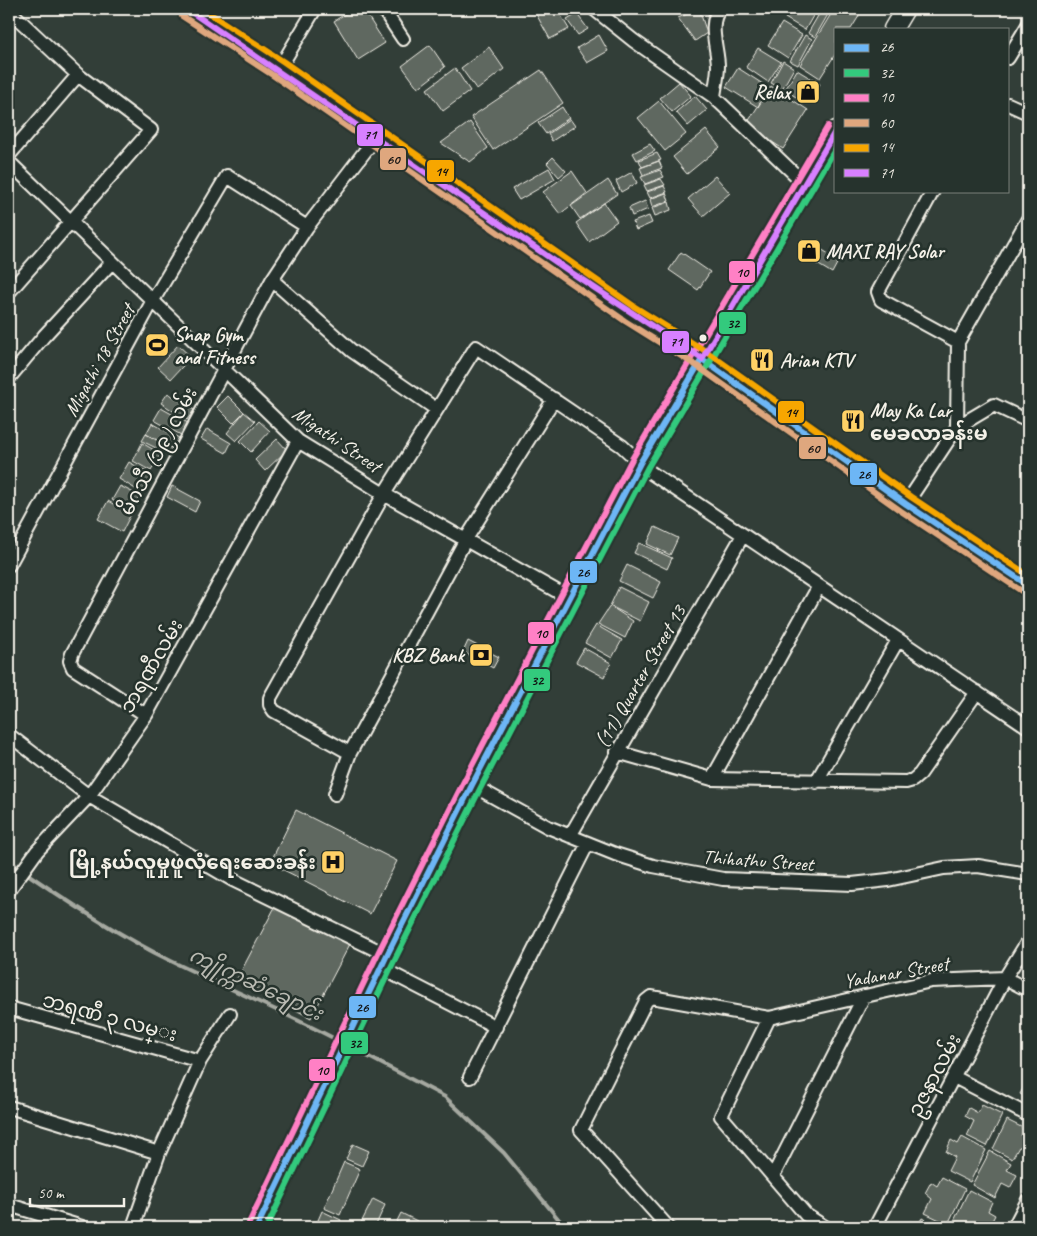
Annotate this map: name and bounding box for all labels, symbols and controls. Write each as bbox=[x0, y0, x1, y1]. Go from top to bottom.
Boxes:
legend bbox=[834, 28, 1010, 192]
text: 26 bbox=[880, 38, 895, 57]
text: 32 bbox=[880, 64, 895, 83]
shop icon: Relax bbox=[795, 79, 821, 105]
place label: Relax bbox=[754, 80, 792, 105]
text: 10 bbox=[880, 88, 895, 107]
text: 60 bbox=[880, 114, 895, 133]
line badge: 71 bbox=[356, 123, 384, 147]
text: 71 bbox=[364, 126, 378, 143]
text: 14 bbox=[880, 138, 895, 157]
line badge: 60 bbox=[379, 147, 407, 171]
text: 60 bbox=[387, 151, 401, 168]
line badge: 14 bbox=[426, 159, 455, 183]
text: 14 bbox=[435, 163, 449, 180]
text: 71 bbox=[880, 164, 895, 183]
shop icon: MAXI RAY Solar bbox=[796, 238, 822, 264]
place label: MAXI RAY Solar bbox=[826, 239, 946, 264]
line badge: 10 bbox=[728, 260, 756, 284]
text: 10 bbox=[736, 264, 750, 281]
street label: Migathi 18 Street bbox=[58, 297, 142, 421]
line badge: 32 bbox=[718, 311, 747, 335]
text: 32 bbox=[727, 315, 741, 332]
place label: Snap Gym and Fitness bbox=[174, 322, 257, 370]
line badge: 71 bbox=[661, 330, 690, 354]
sports icon: Snap Gym and Fitness bbox=[144, 332, 170, 358]
text: 71 bbox=[670, 333, 684, 350]
unlabelled marker bbox=[698, 333, 708, 343]
restaurant icon: Arian KTV bbox=[749, 347, 775, 373]
place label: Arian KTV bbox=[780, 348, 857, 373]
street label: မိဂသီ (၁၉) လမ်း bbox=[112, 382, 205, 521]
place label: May Ka Lar မေခလာခန်းမ bbox=[870, 398, 988, 449]
line badge: 14 bbox=[777, 400, 805, 424]
street label: Migathi Street bbox=[288, 401, 388, 480]
text: 14 bbox=[785, 404, 799, 421]
restaurant icon: May Ka Lar မေခလာခန်းမ bbox=[840, 408, 866, 434]
line badge: 60 bbox=[798, 436, 827, 460]
text: 60 bbox=[807, 440, 821, 457]
line badge: 26 bbox=[849, 462, 878, 486]
text: 26 bbox=[858, 466, 872, 483]
line badge: 26 bbox=[569, 560, 598, 584]
text: 26 bbox=[577, 564, 591, 581]
street label: (11) Quarter Street 13 bbox=[590, 599, 692, 752]
street label: ဘရဏီလမ်း bbox=[113, 614, 191, 719]
line badge: 10 bbox=[527, 621, 555, 645]
text: 10 bbox=[535, 625, 549, 642]
bank icon: KBZ Bank bbox=[468, 642, 494, 668]
place label: KBZ Bank bbox=[392, 643, 466, 668]
line badge: 32 bbox=[523, 668, 551, 692]
text: 32 bbox=[531, 672, 545, 689]
street label: Thihathu Street bbox=[702, 844, 817, 877]
place label: မြို့နယ်လူမှုဖူလုံရေးဆေးခန်း bbox=[69, 849, 316, 878]
hospital icon: မြို့နယ်လူမှုဖူလုံရေးဆေးခန်း bbox=[320, 849, 346, 875]
water label: ကျိုက္ကဆံချောင်း bbox=[183, 940, 330, 1031]
street label: Yadanar Street bbox=[842, 950, 954, 994]
street label: ဘရဏီ ၃ လမ္း bbox=[39, 986, 180, 1050]
line badge: 26 bbox=[348, 995, 377, 1019]
text: 26 bbox=[356, 999, 370, 1016]
street label: ဥဇနာလမ်း bbox=[900, 1029, 969, 1122]
line badge: 32 bbox=[340, 1031, 369, 1055]
text: 32 bbox=[349, 1035, 363, 1052]
line badge: 10 bbox=[308, 1058, 336, 1082]
text: 10 bbox=[316, 1062, 330, 1079]
scale bar bbox=[30, 1176, 124, 1208]
text: 50 m bbox=[38, 1184, 65, 1203]

